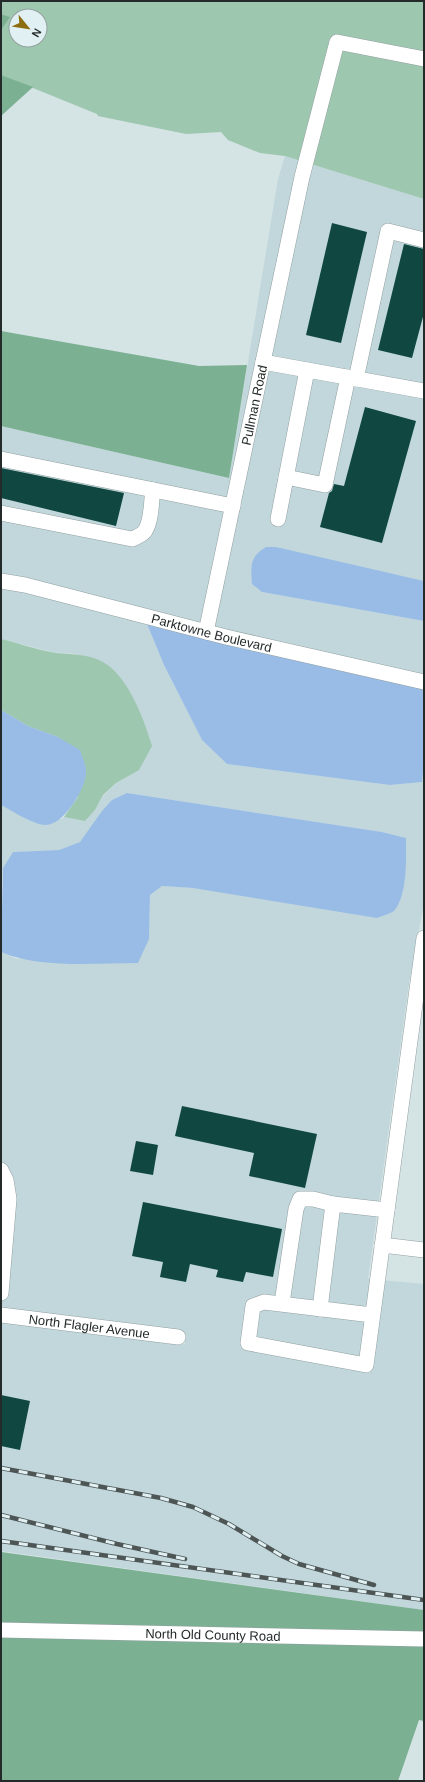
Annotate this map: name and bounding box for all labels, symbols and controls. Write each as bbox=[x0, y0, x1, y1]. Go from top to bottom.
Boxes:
north arrow bbox=[8, 8, 48, 48]
text: N bbox=[29, 27, 44, 39]
street label: Pullman Road bbox=[239, 364, 270, 447]
street label: Parktowne Boulevard bbox=[150, 611, 273, 655]
street label: North Flagler Avenue bbox=[28, 1312, 151, 1341]
street label: North Old County Road bbox=[145, 1626, 281, 1644]

